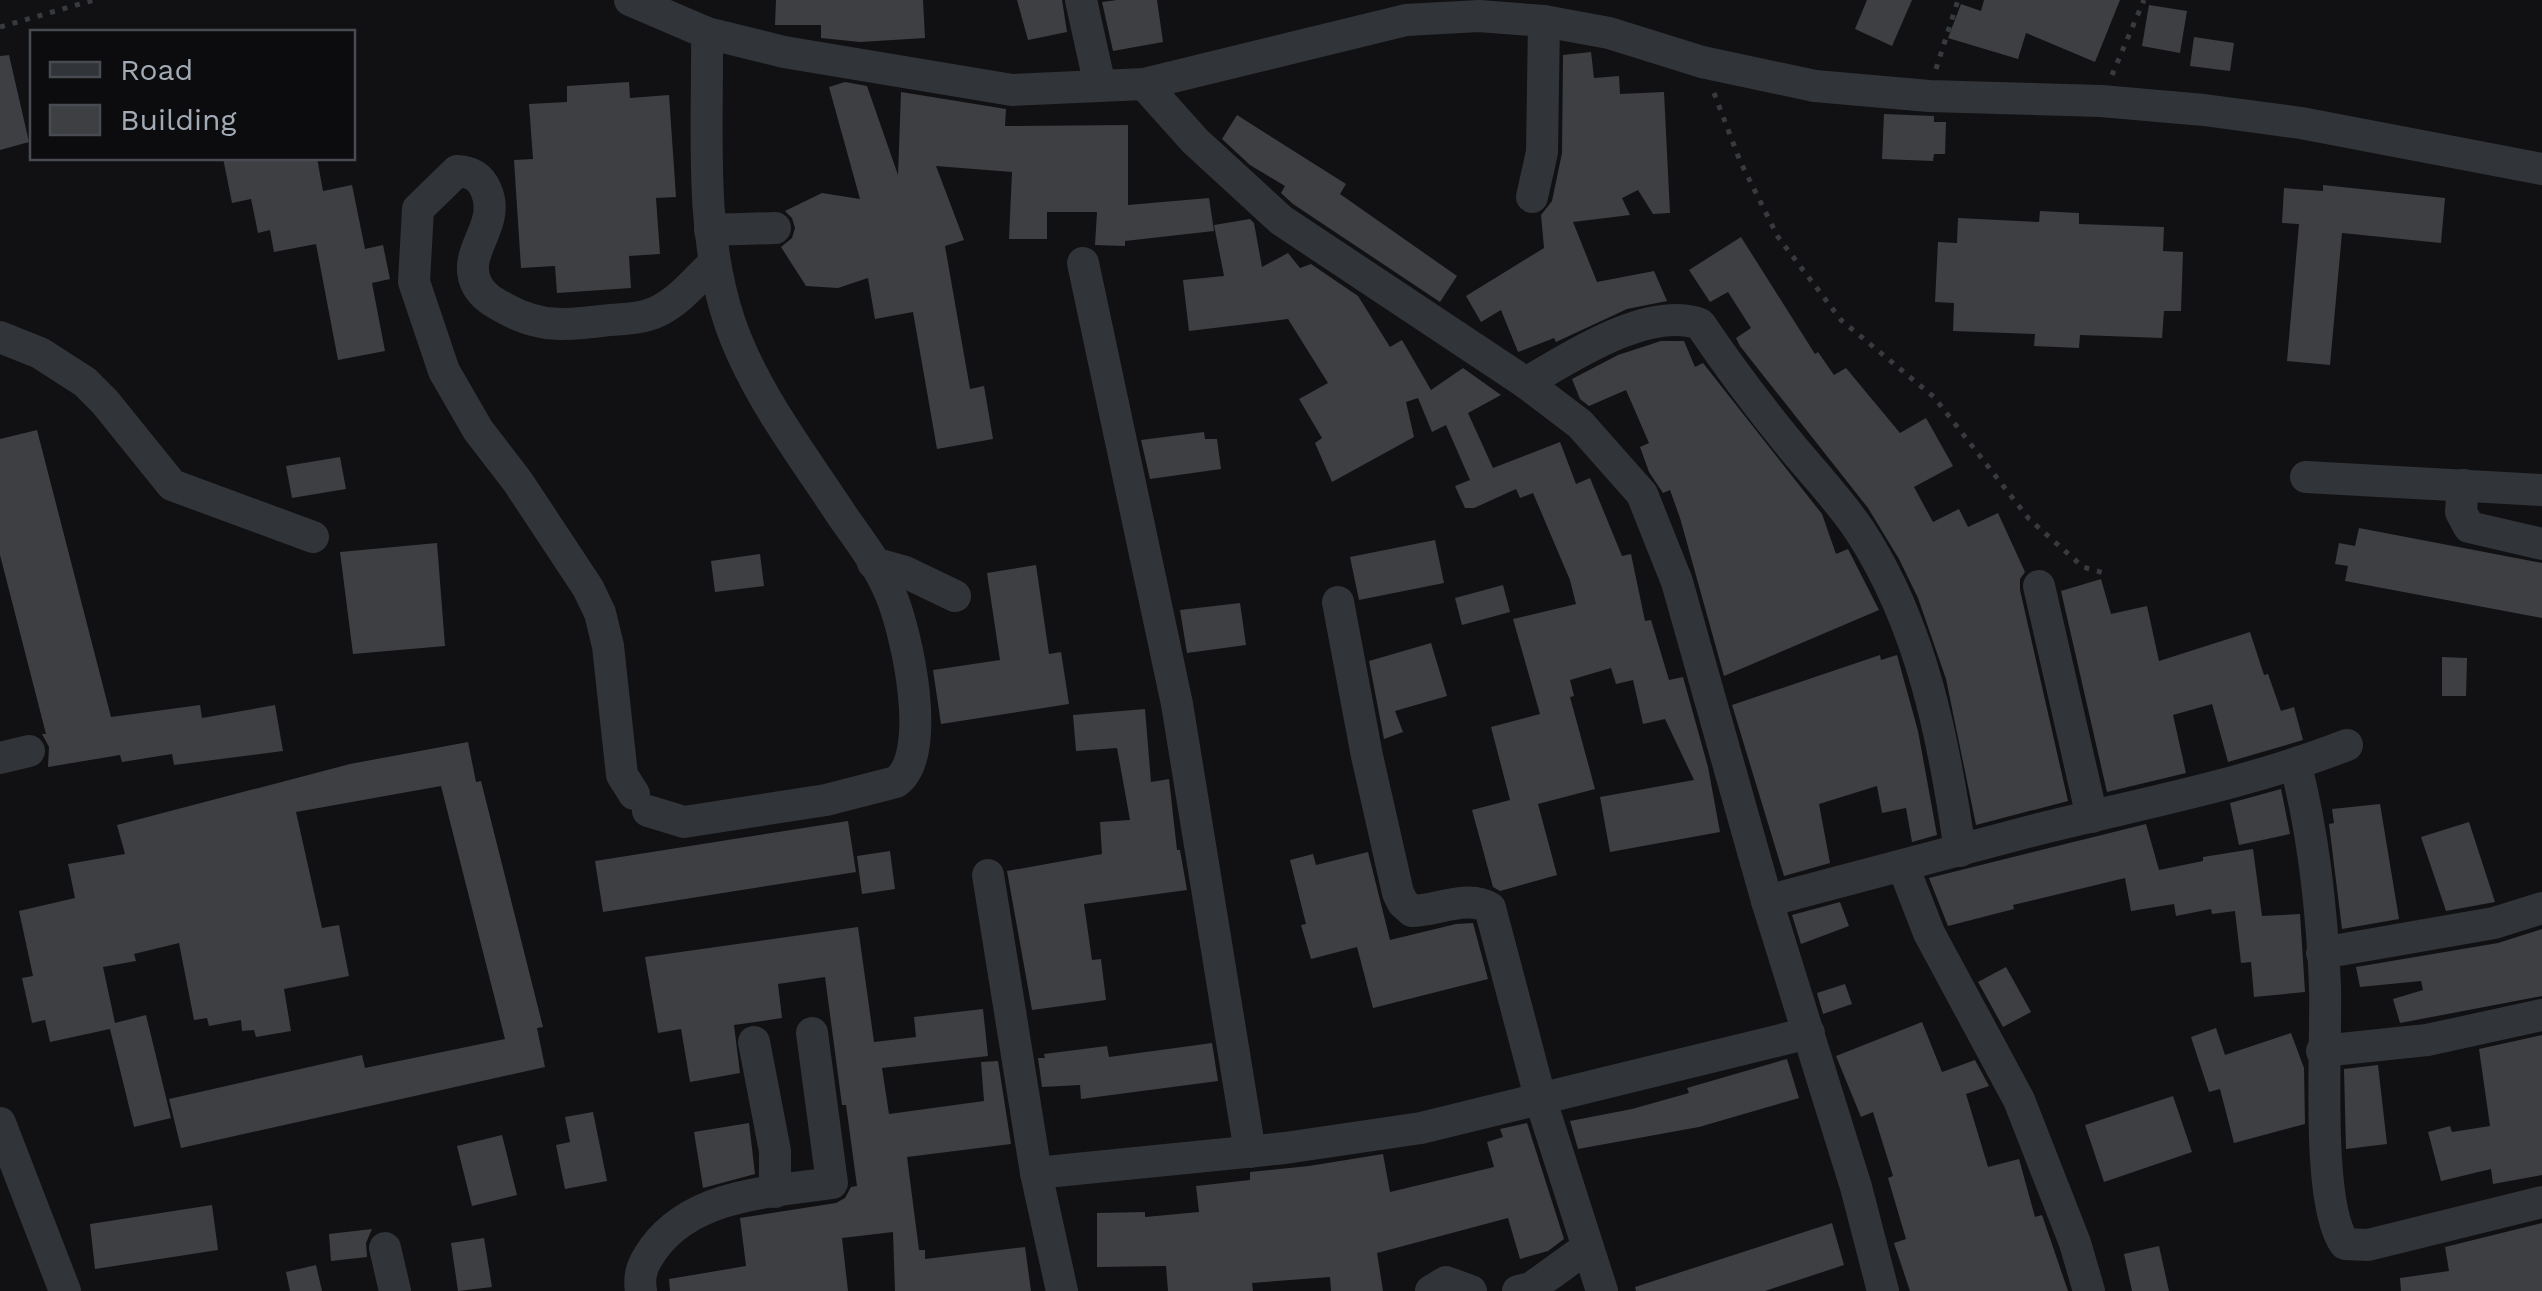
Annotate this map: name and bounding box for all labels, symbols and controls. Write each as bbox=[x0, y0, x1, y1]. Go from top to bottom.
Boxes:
legend bbox=[30, 30, 355, 160]
text: Road bbox=[120, 52, 193, 87]
text: Building bbox=[120, 102, 237, 137]

